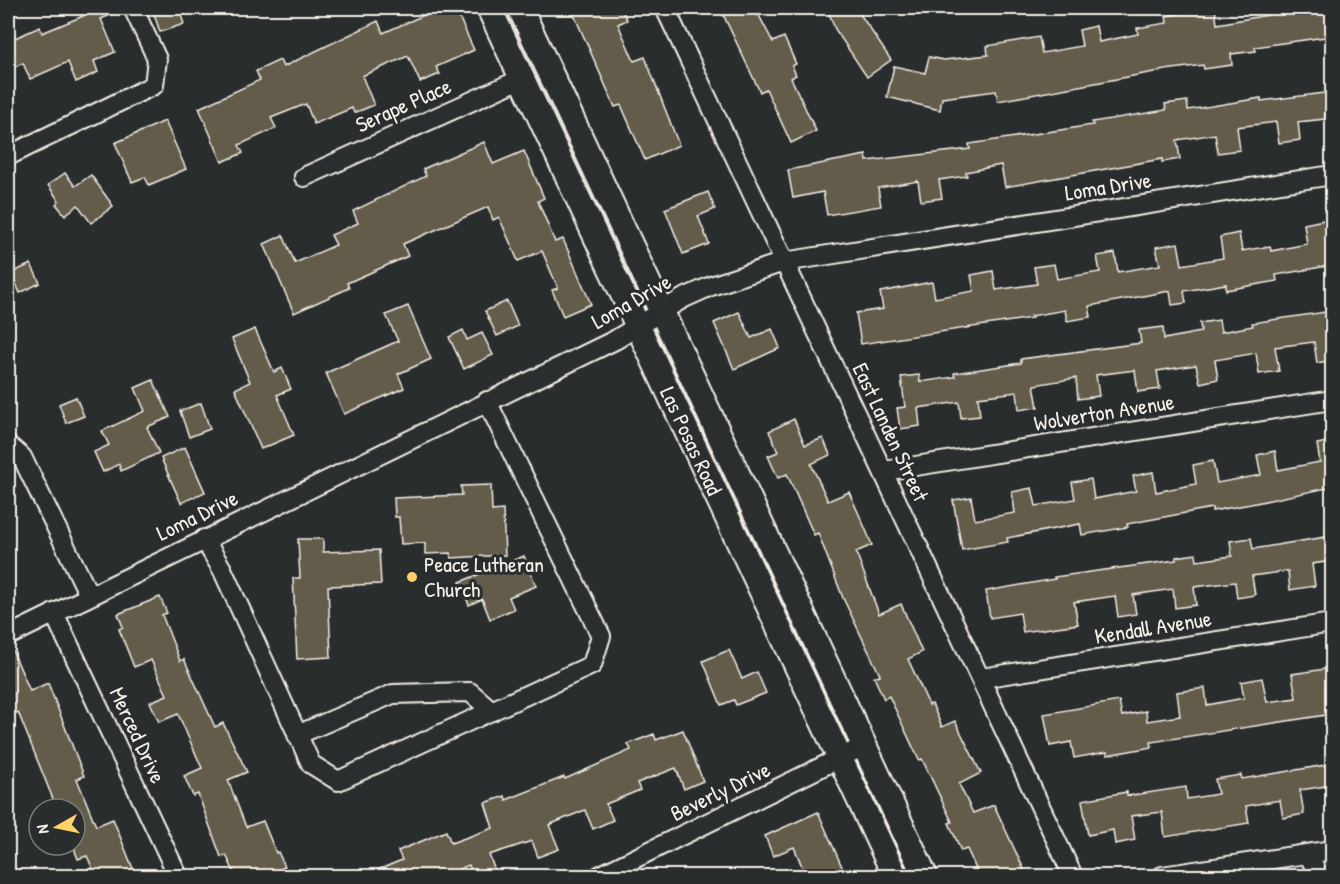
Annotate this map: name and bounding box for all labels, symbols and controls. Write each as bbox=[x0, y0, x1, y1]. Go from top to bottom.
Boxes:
street label: Serape Place bbox=[351, 71, 456, 139]
street label: Loma Drive bbox=[1063, 164, 1154, 208]
street label: Loma Drive bbox=[586, 266, 676, 336]
street label: East Landen Street bbox=[846, 358, 936, 507]
street label: Las Posas Road bbox=[653, 382, 730, 500]
street label: Wolverton Avenue bbox=[1032, 386, 1176, 438]
street label: Loma Drive bbox=[151, 482, 243, 548]
place label: Peace Lutheran Church bbox=[424, 549, 544, 604]
marker: Peace Lutheran Church bbox=[405, 570, 419, 584]
street label: Kendall Avenue bbox=[1093, 603, 1214, 651]
street label: Merced Drive bbox=[103, 682, 173, 788]
street label: Beverly Drive bbox=[665, 754, 775, 828]
north arrow bbox=[27, 797, 87, 857]
text: N bbox=[31, 823, 54, 835]

